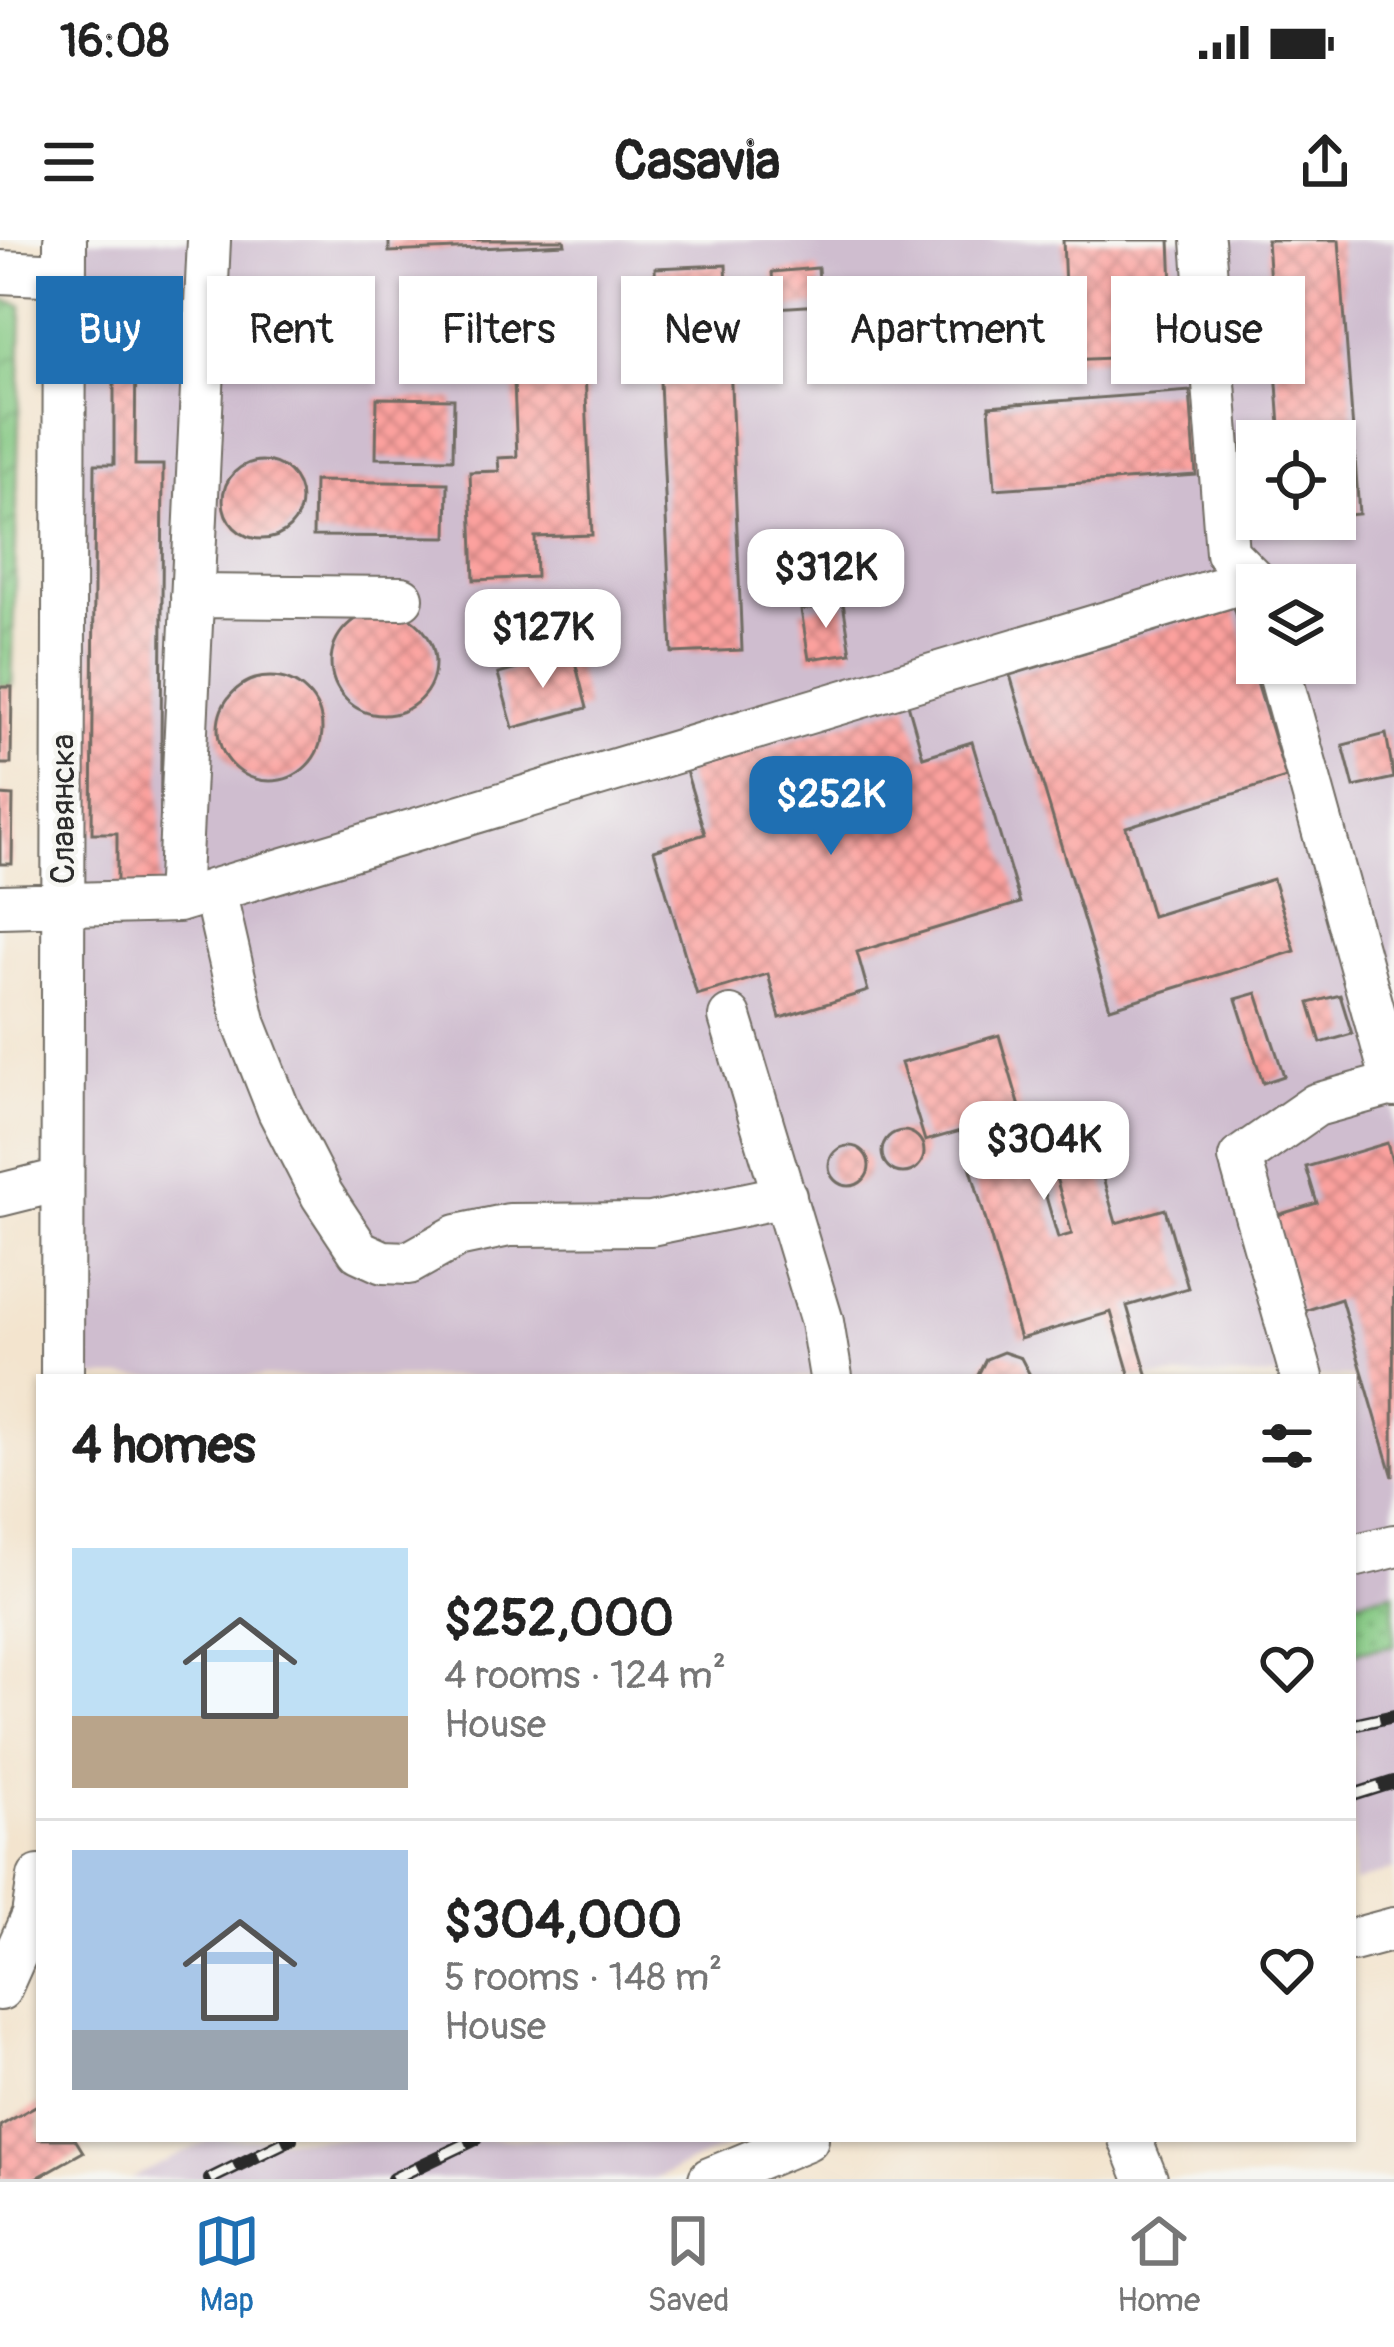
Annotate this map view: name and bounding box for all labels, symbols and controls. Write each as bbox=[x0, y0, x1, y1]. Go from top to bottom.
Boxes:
text: 16:08 bbox=[60, 14, 169, 70]
text: Casavia bbox=[614, 128, 780, 196]
icon: menu bbox=[36, 129, 102, 195]
icon: share bbox=[1292, 129, 1358, 195]
chip: Buy bbox=[36, 276, 183, 384]
chip: Rent bbox=[207, 276, 375, 384]
chip: Filters bbox=[399, 276, 597, 384]
chip: New bbox=[621, 276, 783, 384]
chip: Apartment bbox=[807, 276, 1087, 384]
chip: House bbox=[1111, 276, 1305, 384]
map controls bbox=[1236, 420, 1356, 684]
button: locate bbox=[1236, 420, 1356, 540]
pin: $312K bbox=[742, 529, 910, 631]
text: $312K bbox=[774, 543, 878, 592]
button: layers bbox=[1236, 564, 1356, 684]
pin: $127K bbox=[459, 589, 627, 691]
text: $127K bbox=[492, 603, 594, 652]
street label: Славянска bbox=[43, 734, 84, 884]
pin: $252K bbox=[747, 756, 915, 858]
text: $252K bbox=[776, 770, 886, 819]
pin: $304K bbox=[960, 1101, 1128, 1203]
text: $304K bbox=[986, 1115, 1102, 1164]
icon: filters bbox=[1254, 1413, 1320, 1479]
text: 4 homes bbox=[72, 1414, 256, 1478]
text: $252,000 bbox=[444, 1587, 674, 1651]
icon: home bbox=[168, 1596, 312, 1740]
icon: heart bbox=[1254, 1635, 1320, 1701]
text: 4 rooms · 124 m² bbox=[444, 1651, 726, 1700]
text: House bbox=[444, 1700, 546, 1749]
text: $304,000 bbox=[444, 1889, 682, 1953]
icon: home bbox=[168, 1898, 312, 2042]
icon: heart bbox=[1254, 1937, 1320, 2003]
text: 5 rooms · 148 m² bbox=[444, 1953, 722, 2002]
text: House bbox=[444, 2002, 546, 2051]
tab: Map bbox=[194, 2208, 260, 2321]
tab: Saved bbox=[647, 2208, 729, 2321]
tab: Home bbox=[1117, 2208, 1200, 2321]

